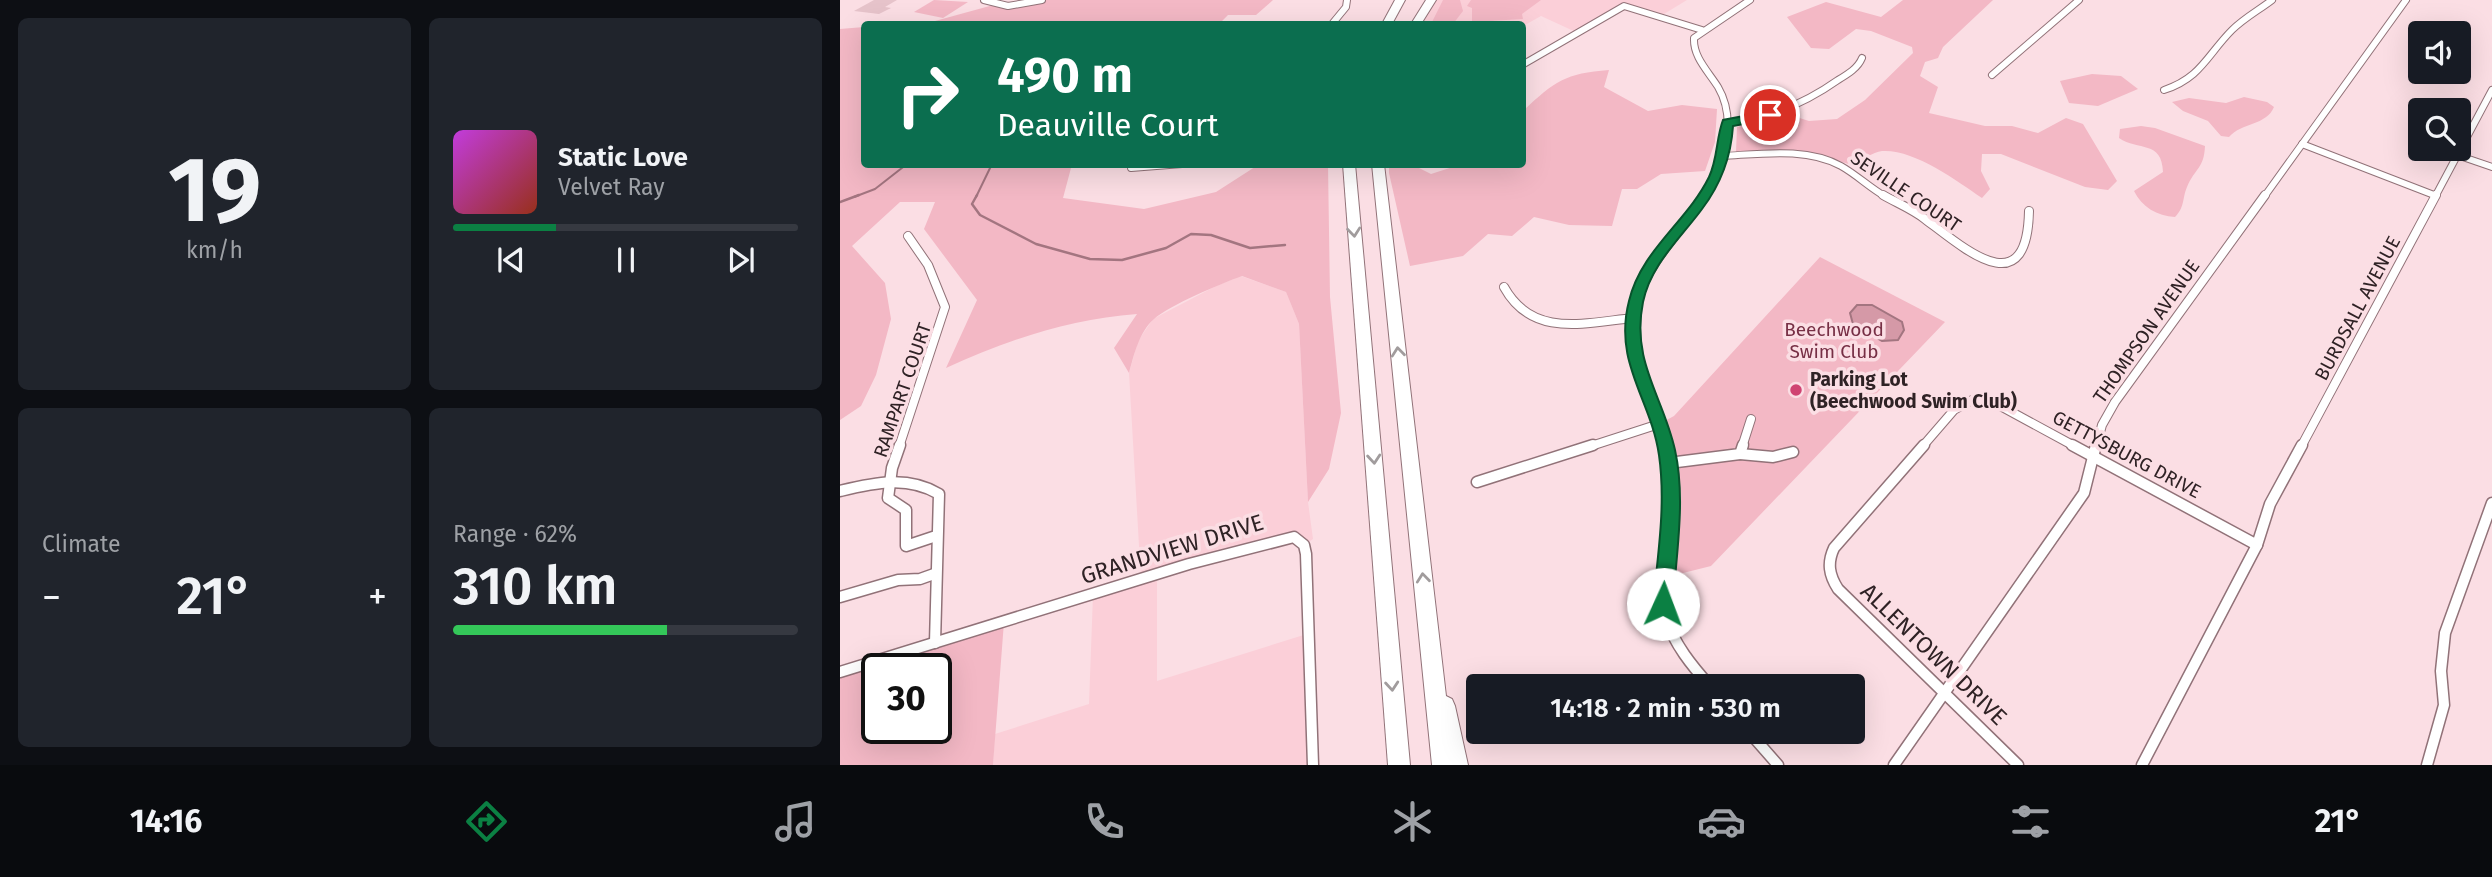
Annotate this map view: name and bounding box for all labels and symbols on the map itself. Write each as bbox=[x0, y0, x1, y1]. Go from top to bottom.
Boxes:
pin bbox=[1740, 85, 1800, 145]
street label: SEVILLE COURT bbox=[1846, 146, 1965, 237]
one-way arrow bbox=[1346, 227, 1361, 238]
street label: BURDSALL AVENUE bbox=[2310, 232, 2405, 384]
street label: THOMPSON AVENUE bbox=[2088, 255, 2205, 407]
park label: Beechwood Swim Club bbox=[1784, 318, 1884, 363]
street label: RAMPART COURT bbox=[869, 320, 936, 460]
one-way arrow bbox=[1391, 346, 1406, 358]
place label: Parking Lot (Beechwood Swim Club) bbox=[1810, 368, 2017, 413]
marker: Parking Lot (Beechwood Swim Club) bbox=[1788, 382, 1804, 398]
street label: GETTYSBURG DRIVE bbox=[2049, 406, 2205, 503]
one-way arrow bbox=[1366, 453, 1381, 465]
street label: GRANDVIEW DRIVE bbox=[1077, 508, 1267, 590]
position arrow bbox=[1626, 567, 1700, 641]
one-way arrow bbox=[1416, 572, 1431, 583]
street label: ALLENTOWN DRIVE bbox=[1855, 577, 2013, 731]
speed limit sign: 30 bbox=[861, 653, 952, 744]
one-way arrow bbox=[1385, 681, 1400, 692]

